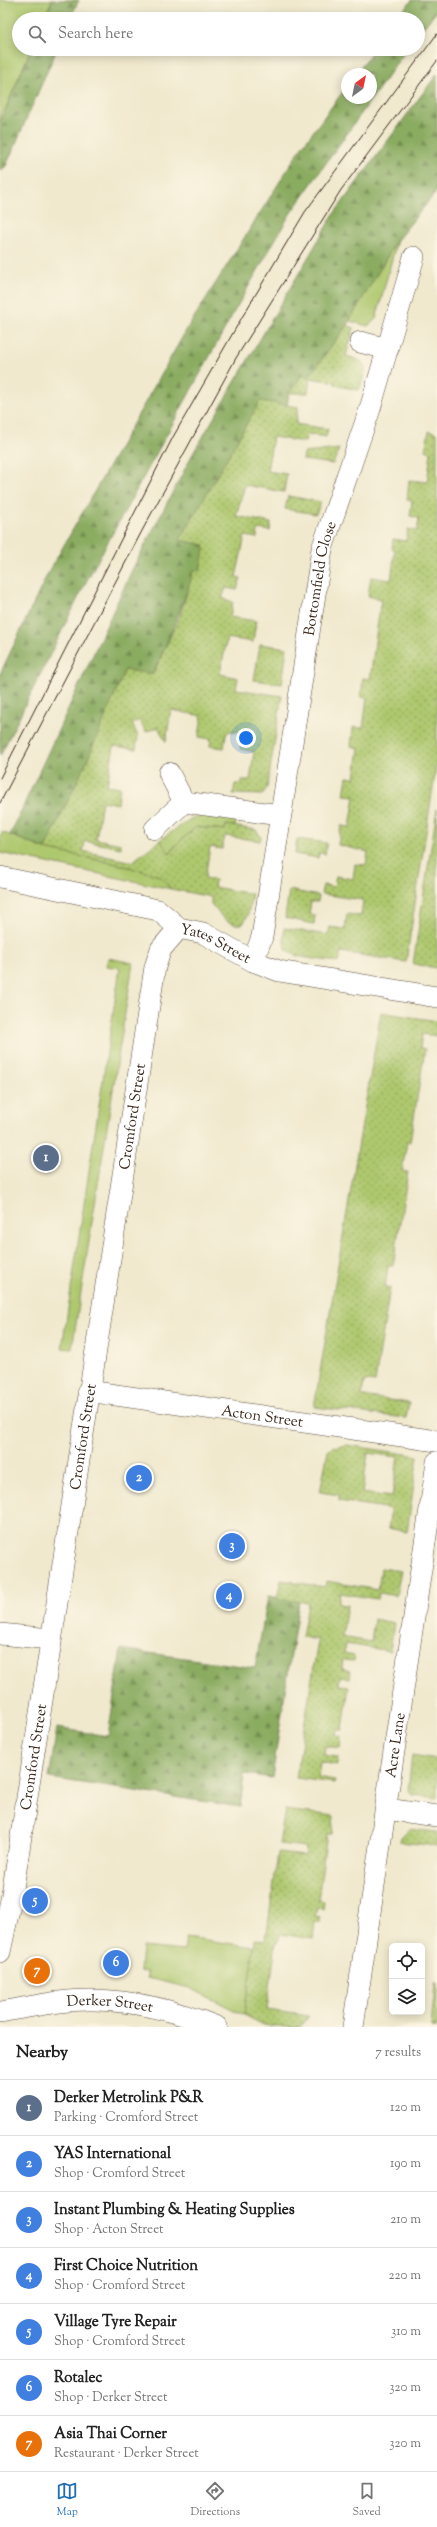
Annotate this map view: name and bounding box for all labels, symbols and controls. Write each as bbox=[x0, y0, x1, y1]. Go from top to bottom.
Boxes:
search box bbox=[12, 12, 425, 56]
icon: search bbox=[26, 23, 48, 45]
text: Search here bbox=[58, 24, 133, 45]
north arrow bbox=[341, 68, 377, 104]
street label: Bottomfield Close bbox=[300, 519, 343, 637]
your location bbox=[236, 728, 256, 748]
street label: Yates Street bbox=[178, 920, 254, 970]
street label: Cromford Street bbox=[115, 1062, 152, 1171]
pin: 1 bbox=[33, 1143, 59, 1173]
street label: Cromford Street bbox=[66, 1382, 103, 1492]
street label: Acton Street bbox=[220, 1401, 304, 1434]
pin: 2 bbox=[126, 1463, 152, 1493]
pin: 3 bbox=[219, 1531, 245, 1561]
pin: 4 bbox=[216, 1581, 242, 1611]
street label: Cromford Street bbox=[16, 1702, 53, 1812]
street label: Acre Lane bbox=[381, 1711, 412, 1779]
pin: 5 bbox=[22, 1886, 48, 1916]
map controls bbox=[389, 1943, 425, 2015]
button: locate bbox=[389, 1943, 425, 1979]
pin: 6 bbox=[103, 1948, 129, 1978]
pin: 7 bbox=[24, 1956, 50, 1986]
button: layers bbox=[389, 1979, 425, 2015]
street label: Derker Street bbox=[66, 1991, 155, 2019]
text: Nearby bbox=[16, 2041, 68, 2065]
text: 7 results bbox=[375, 2044, 421, 2062]
text: Derker Metrolink P&R bbox=[54, 2088, 203, 2109]
text: 1 bbox=[27, 2099, 31, 2117]
text: 120 m bbox=[390, 2099, 421, 2117]
text: Parking · Cromford Street bbox=[54, 2109, 198, 2127]
text: YAS International bbox=[54, 2144, 171, 2165]
text: 2 bbox=[26, 2155, 32, 2173]
text: 190 m bbox=[390, 2155, 421, 2173]
text: Shop · Cromford Street bbox=[54, 2165, 185, 2183]
text: Instant Plumbing & Heating Supplies bbox=[54, 2200, 295, 2221]
text: 3 bbox=[26, 2211, 32, 2229]
text: 210 m bbox=[390, 2211, 421, 2229]
text: Shop · Acton Street bbox=[54, 2221, 164, 2239]
text: First Choice Nutrition bbox=[54, 2256, 198, 2277]
text: 4 bbox=[26, 2267, 32, 2285]
text: 220 m bbox=[388, 2267, 421, 2285]
text: Shop · Cromford Street bbox=[54, 2277, 185, 2295]
text: Village Tyre Repair bbox=[54, 2312, 177, 2333]
text: 5 bbox=[27, 2323, 31, 2341]
text: 310 m bbox=[391, 2323, 421, 2341]
text: Shop · Cromford Street bbox=[54, 2333, 185, 2351]
text: Rotalec bbox=[54, 2368, 102, 2389]
text: 6 bbox=[26, 2379, 32, 2397]
text: 320 m bbox=[389, 2379, 421, 2397]
text: Shop · Derker Street bbox=[54, 2389, 168, 2407]
text: Asia Thai Corner bbox=[54, 2424, 167, 2445]
text: 7 bbox=[26, 2435, 32, 2453]
text: 320 m bbox=[389, 2435, 421, 2453]
text: Restaurant · Derker Street bbox=[54, 2445, 199, 2463]
tab: Map bbox=[56, 2480, 78, 2520]
tab: Directions bbox=[191, 2480, 240, 2520]
tab: Saved bbox=[353, 2480, 381, 2520]

